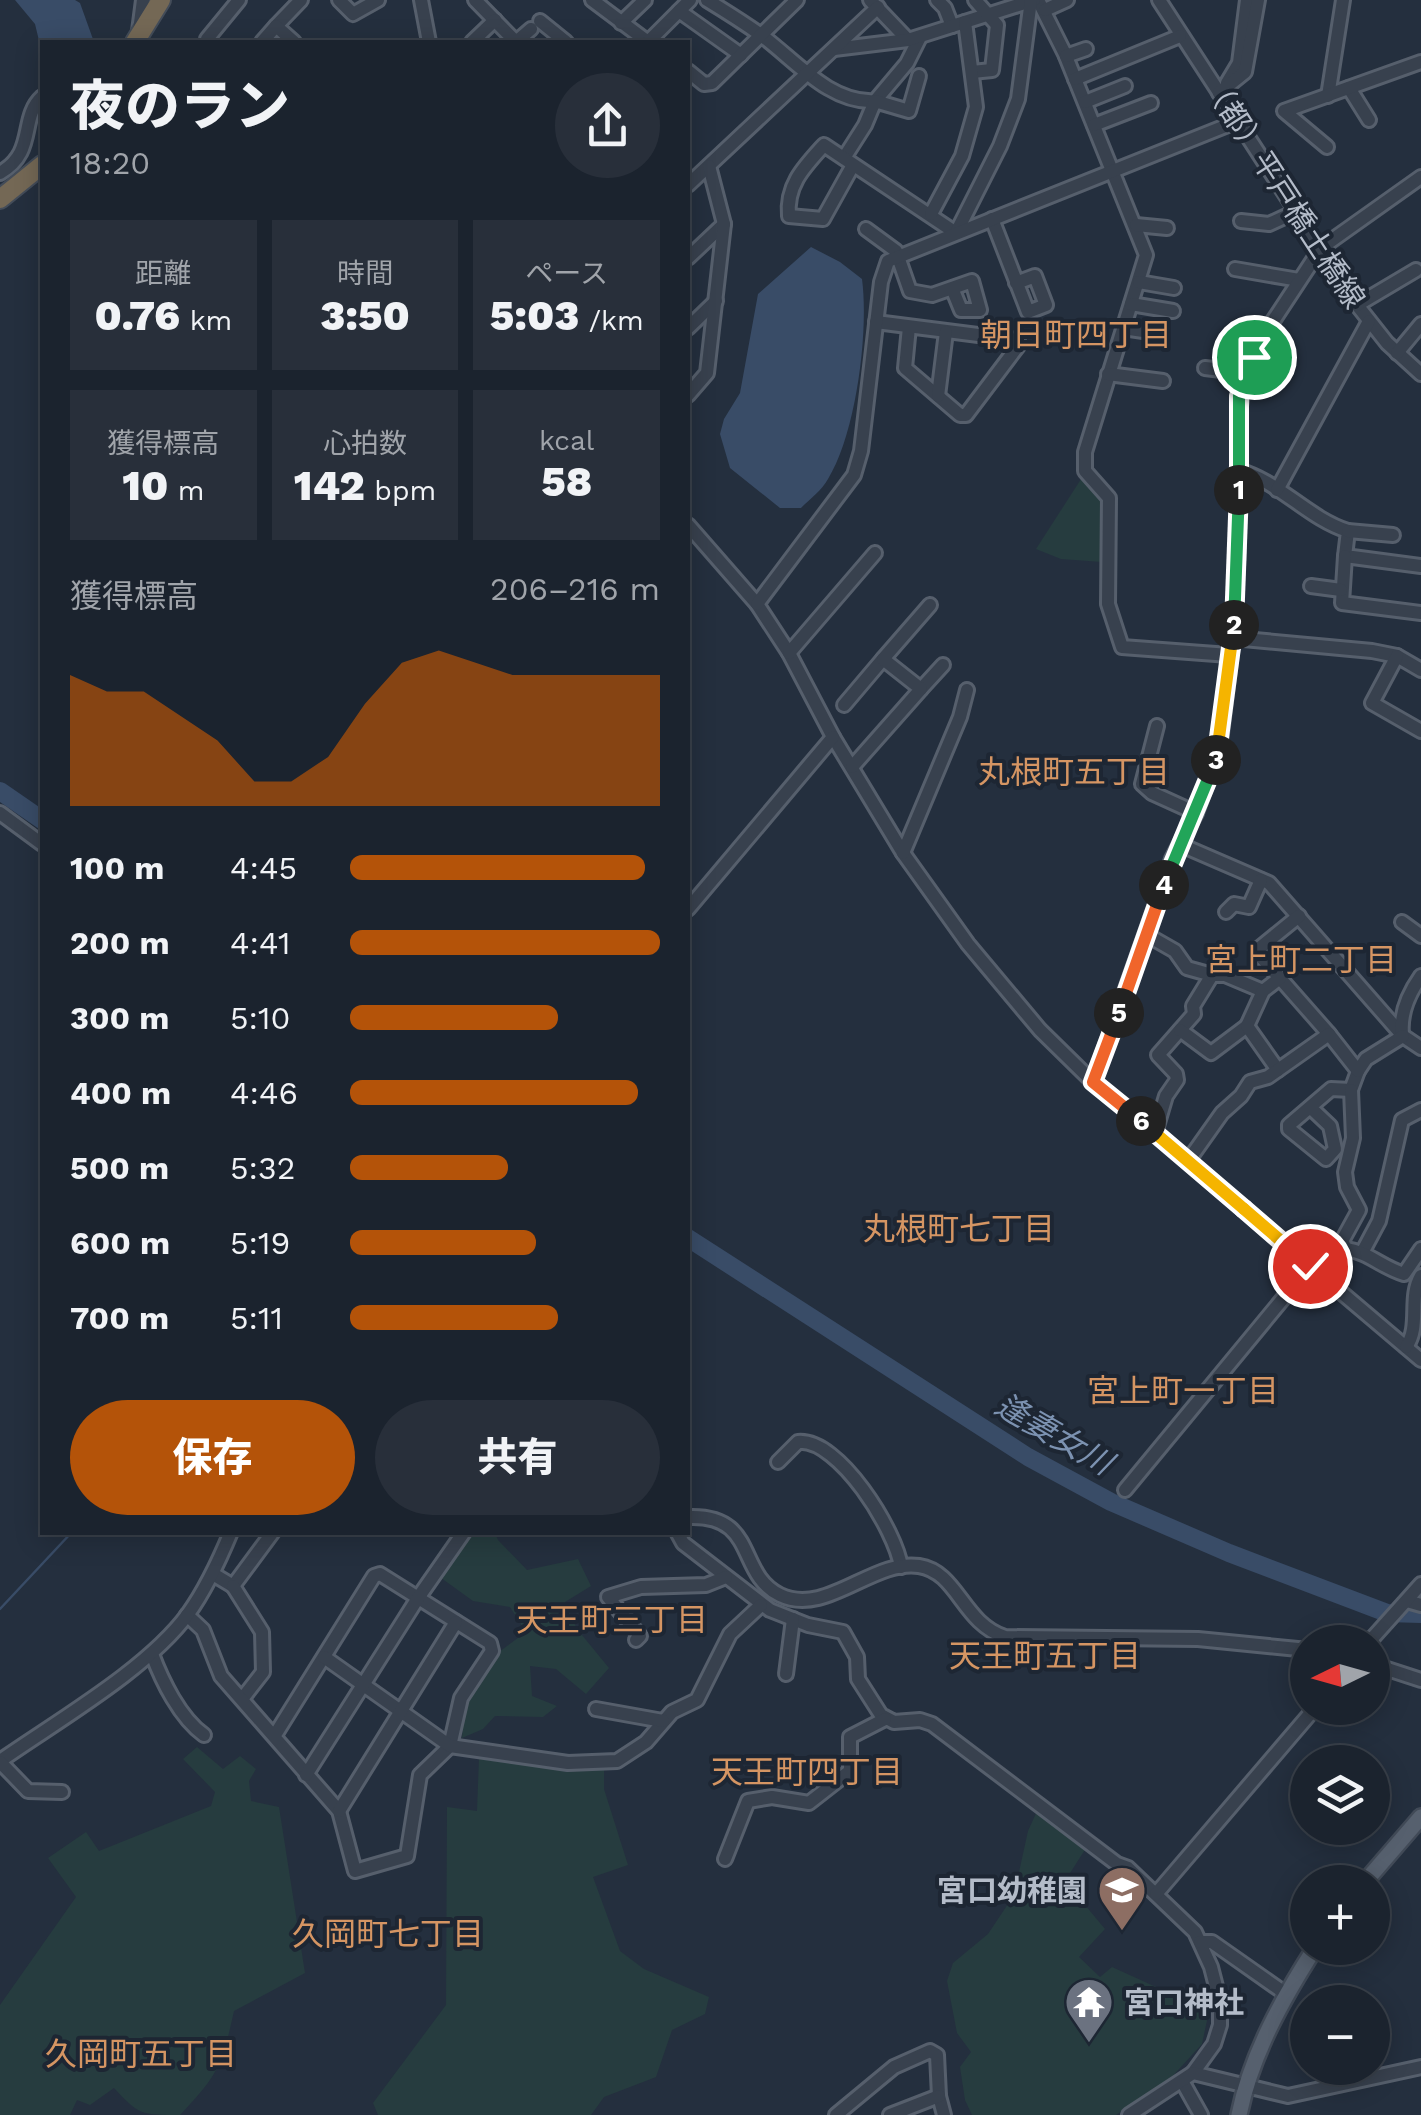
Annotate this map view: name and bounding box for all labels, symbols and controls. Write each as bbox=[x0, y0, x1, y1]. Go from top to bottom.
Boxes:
street label: （都）平戸橋土橋線 bbox=[1196, 69, 1372, 315]
button: share bbox=[555, 73, 660, 178]
text: 夜のラン bbox=[70, 74, 290, 138]
text: 18:20 bbox=[70, 144, 150, 182]
text: 距離 bbox=[135, 257, 191, 290]
text: 時間 bbox=[337, 257, 393, 290]
text: ペース bbox=[525, 257, 608, 290]
text: 0.76 bbox=[94, 291, 180, 340]
text: 3:50 bbox=[320, 291, 410, 340]
text: 5:03 bbox=[490, 291, 579, 340]
text: km bbox=[180, 304, 232, 337]
text: /km bbox=[579, 304, 644, 337]
pin bbox=[1212, 315, 1297, 400]
district label: 朝日町四丁目 bbox=[980, 316, 1172, 354]
icon: arrive bbox=[1227, 330, 1282, 385]
text: kcal bbox=[539, 424, 594, 457]
text: 獲得標高 bbox=[107, 427, 219, 460]
text: 心拍数 bbox=[323, 427, 407, 460]
text: 58 bbox=[541, 457, 592, 506]
text: 10 bbox=[122, 461, 168, 510]
text: 142 bbox=[294, 461, 365, 510]
pin: 1 bbox=[1214, 465, 1264, 515]
text: 1 bbox=[1233, 473, 1245, 506]
text: m bbox=[168, 474, 204, 507]
text: bpm bbox=[365, 474, 436, 507]
text: 206–216 m bbox=[490, 570, 660, 608]
text: 獲得標高 bbox=[70, 577, 198, 615]
pin: 2 bbox=[1209, 600, 1259, 650]
text: 2 bbox=[1226, 608, 1242, 641]
pin: 3 bbox=[1191, 735, 1241, 785]
text: 3 bbox=[1208, 743, 1224, 776]
district label: 丸根町五丁目 bbox=[978, 753, 1170, 791]
text: 100 m bbox=[70, 849, 164, 887]
text: 4:45 bbox=[230, 849, 297, 887]
pin: 4 bbox=[1139, 860, 1189, 910]
text: 4 bbox=[1155, 868, 1173, 901]
text: 200 m bbox=[70, 924, 170, 962]
text: 4:41 bbox=[230, 924, 291, 962]
district label: 宮上町二丁目 bbox=[1205, 941, 1397, 979]
pin: 5 bbox=[1094, 988, 1144, 1038]
text: 5 bbox=[1111, 996, 1127, 1029]
text: 300 m bbox=[70, 999, 169, 1037]
text: 5:10 bbox=[230, 999, 290, 1037]
text: 400 m bbox=[70, 1074, 171, 1112]
text: 4:46 bbox=[230, 1074, 298, 1112]
pin: 6 bbox=[1116, 1096, 1166, 1146]
text: 6 bbox=[1132, 1104, 1150, 1137]
text: 500 m bbox=[70, 1149, 169, 1187]
text: 5:32 bbox=[230, 1149, 295, 1187]
district label: 丸根町七丁目 bbox=[863, 1210, 1055, 1248]
text: 600 m bbox=[70, 1224, 170, 1262]
text: 5:19 bbox=[230, 1224, 290, 1262]
pin bbox=[1268, 1224, 1353, 1309]
icon: check bbox=[1283, 1239, 1338, 1294]
text: 700 m bbox=[70, 1299, 169, 1337]
text: 5:11 bbox=[230, 1299, 283, 1337]
district label: 宮上町一丁目 bbox=[1087, 1372, 1279, 1410]
water label: 逢妻女川 bbox=[989, 1386, 1122, 1484]
button: 保存 bbox=[70, 1400, 355, 1515]
button: 共有 bbox=[375, 1400, 660, 1515]
district label: 天王町三丁目 bbox=[516, 1601, 708, 1639]
north arrow bbox=[1290, 1625, 1390, 1725]
map controls bbox=[1290, 1625, 1390, 2085]
district label: 天王町五丁目 bbox=[949, 1637, 1141, 1675]
button: layers bbox=[1290, 1745, 1390, 1845]
district label: 天王町四丁目 bbox=[711, 1753, 903, 1791]
school or university icon: 宮口幼稚園 bbox=[1096, 1864, 1148, 1932]
button: + bbox=[1290, 1865, 1390, 1965]
place label: 宮口幼稚園 bbox=[937, 1873, 1087, 1908]
district label: 久岡町七丁目 bbox=[292, 1915, 484, 1953]
temple icon: 宮口神社 bbox=[1063, 1976, 1115, 2044]
place label: 宮口神社 bbox=[1124, 1985, 1244, 2020]
button: − bbox=[1290, 1985, 1390, 2085]
district label: 久岡町五丁目 bbox=[45, 2035, 237, 2073]

